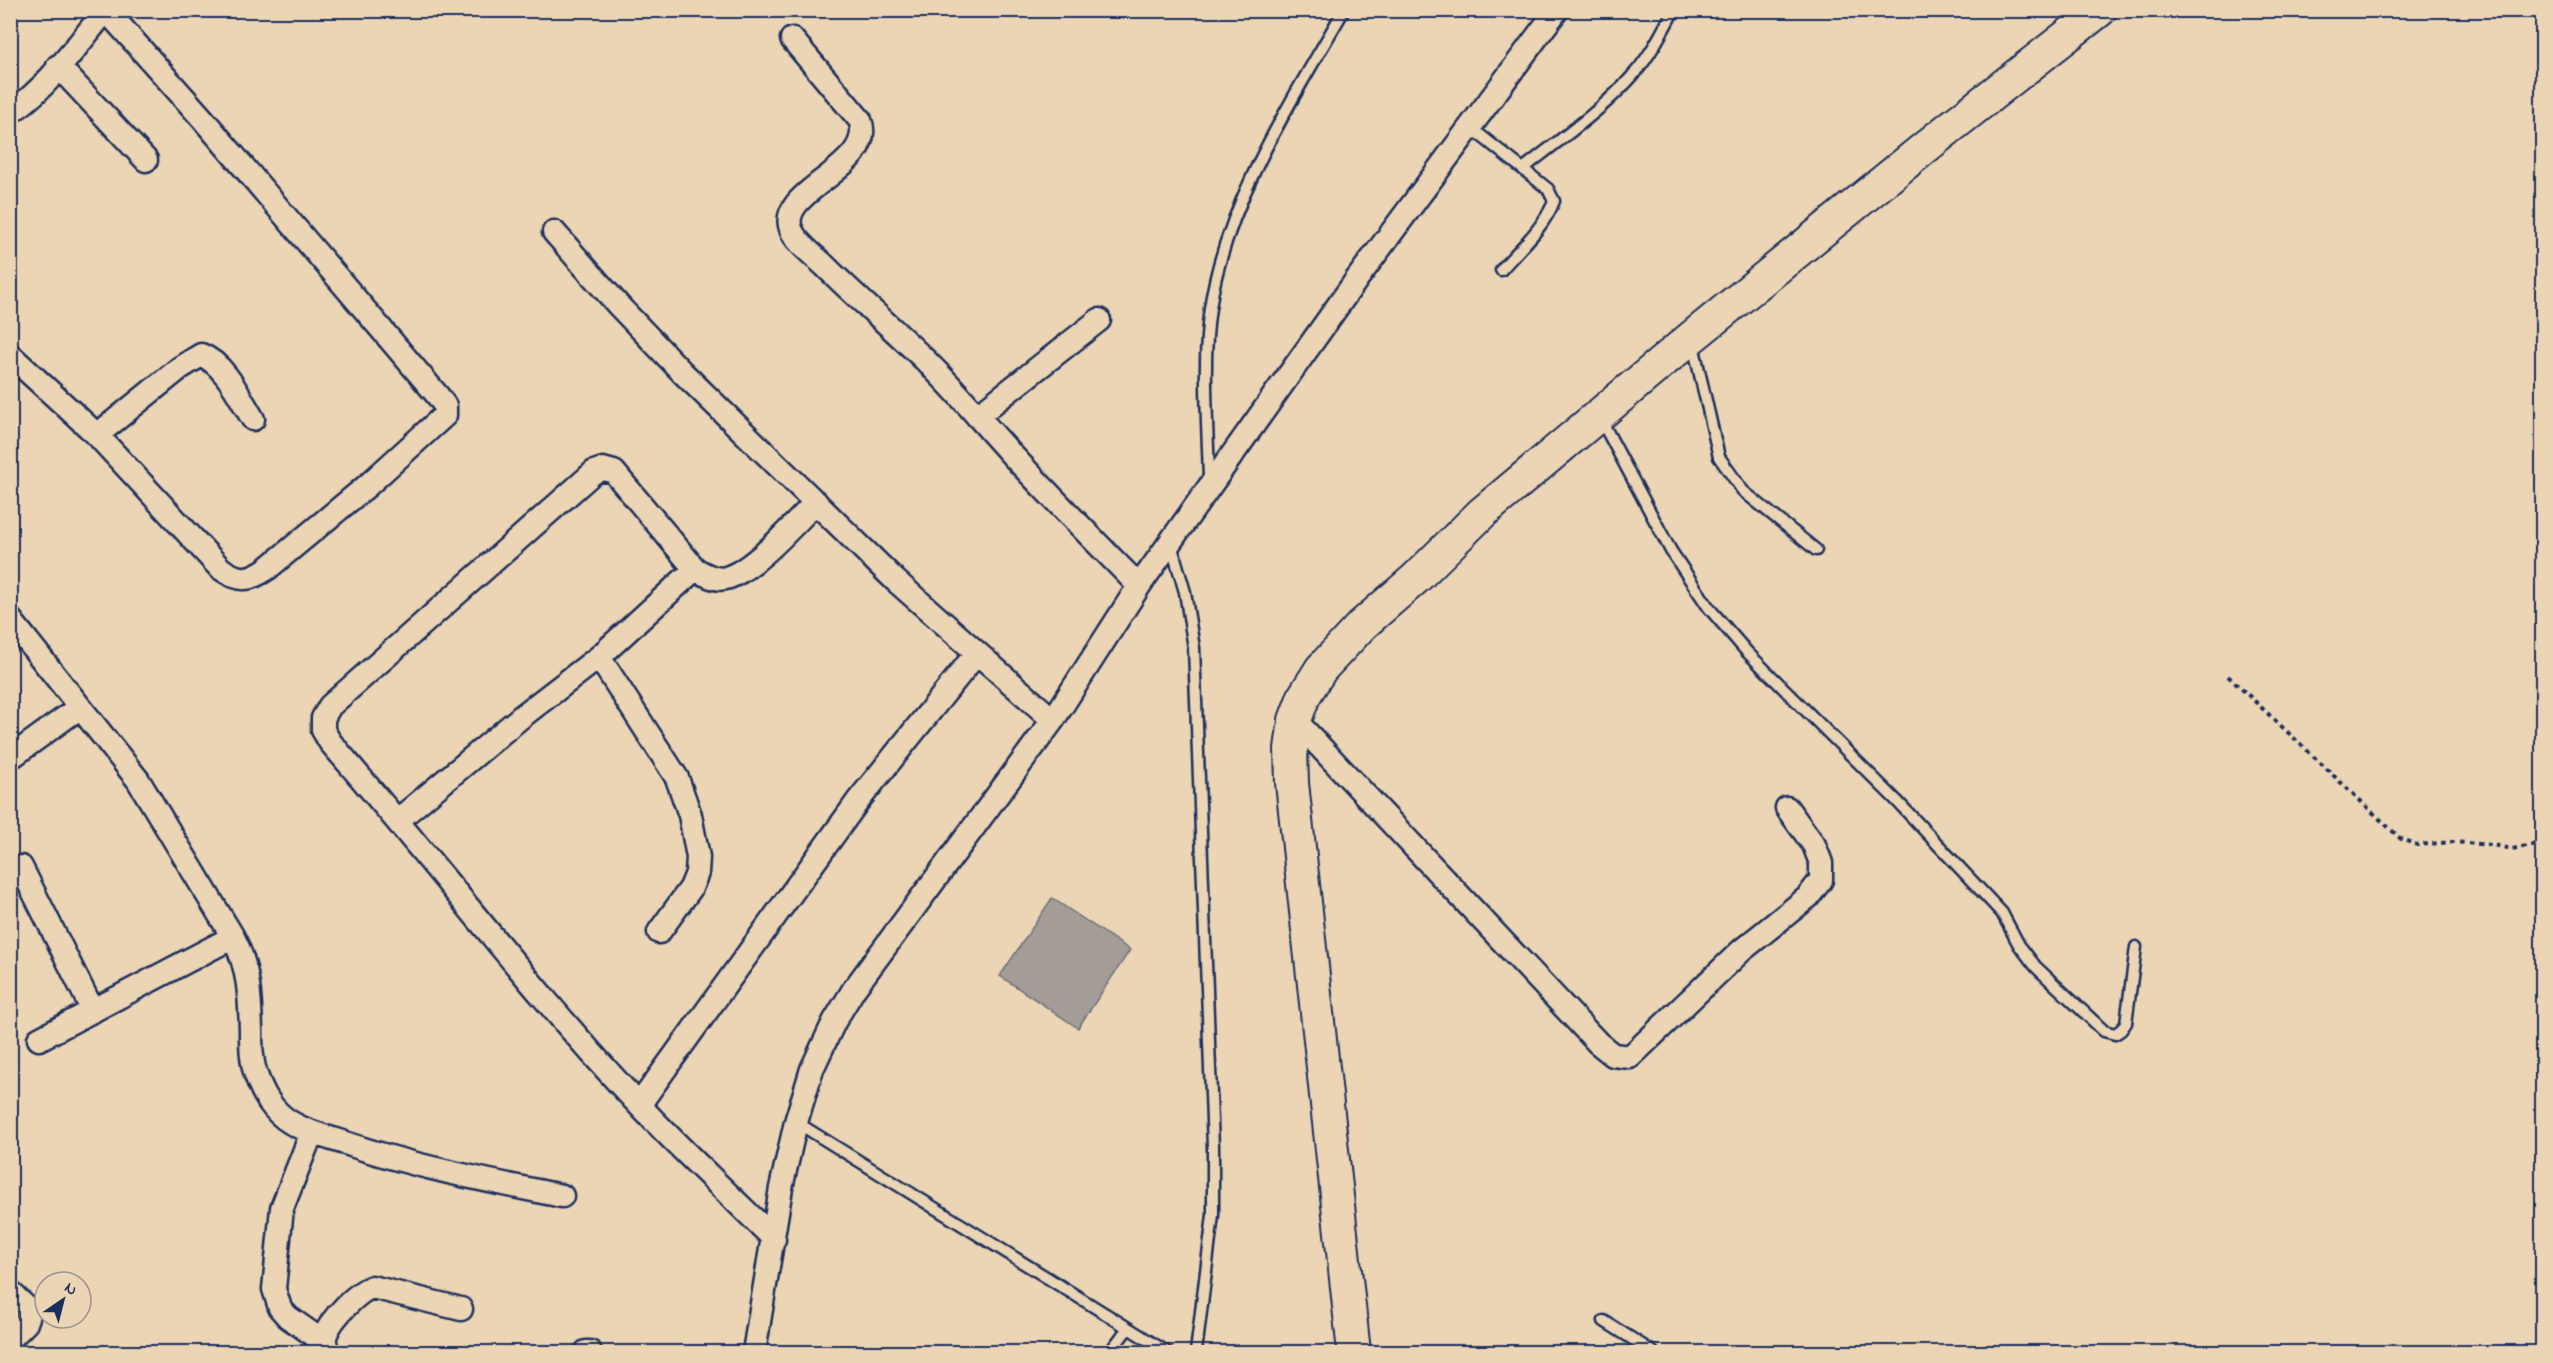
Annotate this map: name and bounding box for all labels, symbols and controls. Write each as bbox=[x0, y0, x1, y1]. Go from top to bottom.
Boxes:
north arrow bbox=[33, 1270, 93, 1330]
text: N bbox=[59, 1276, 82, 1302]

